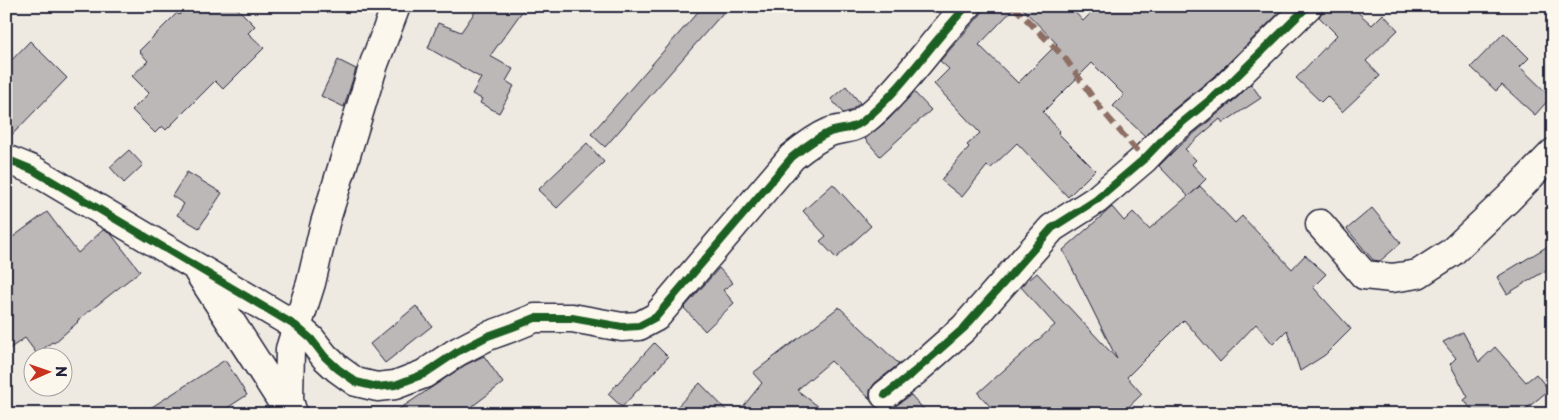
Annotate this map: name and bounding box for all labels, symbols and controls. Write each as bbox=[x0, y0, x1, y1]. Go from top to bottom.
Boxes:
north arrow bbox=[22, 348, 72, 398]
text: N bbox=[51, 366, 72, 377]

